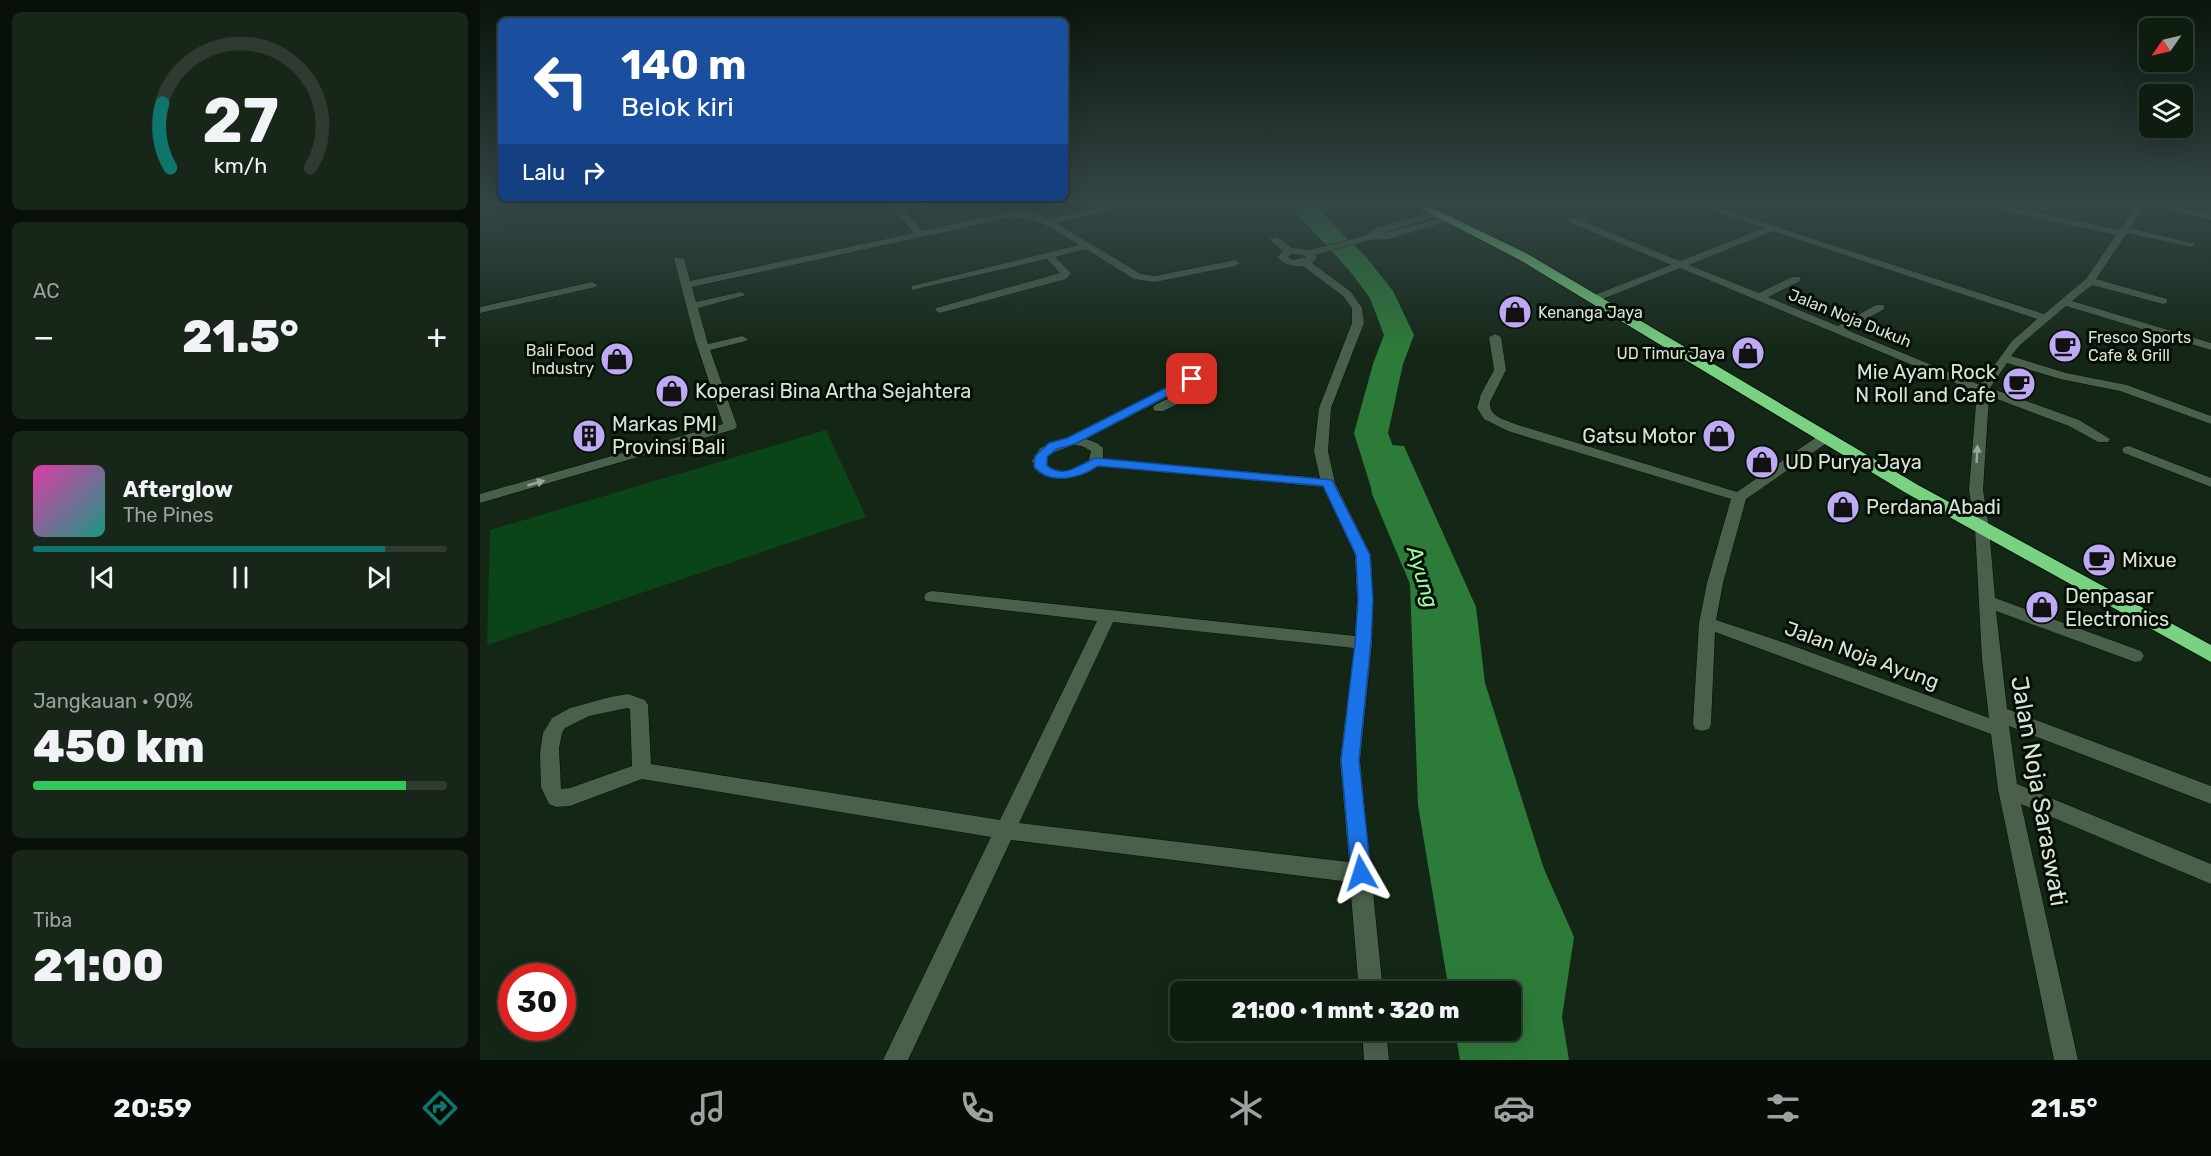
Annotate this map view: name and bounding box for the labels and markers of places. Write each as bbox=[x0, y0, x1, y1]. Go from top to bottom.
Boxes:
shop icon: Kenanga Jaya bbox=[1497, 294, 1533, 330]
place label: Kenanga Jaya bbox=[1538, 303, 1643, 322]
cafe icon: Fresco Sports Cafe & Grill bbox=[2047, 328, 2083, 364]
place label: Fresco Sports Cafe & Grill bbox=[2088, 328, 2191, 365]
shop icon: UD Timur Jaya bbox=[1730, 335, 1766, 371]
place label: Bali Food Industry bbox=[526, 341, 594, 378]
shop icon: Bali Food Industry bbox=[599, 341, 635, 377]
place label: UD Timur Jaya bbox=[1617, 344, 1725, 363]
pin bbox=[1166, 353, 1217, 404]
place label: Mie Ayam Rock N Roll and Cafe bbox=[1855, 360, 1997, 407]
cafe icon: Mie Ayam Rock N Roll and Cafe bbox=[2001, 366, 2037, 402]
shop icon: Koperasi Bina Artha Sejahtera bbox=[654, 373, 690, 409]
place label: Koperasi Bina Artha Sejahtera bbox=[695, 379, 971, 403]
place label: Markas PMI Provinsi Bali bbox=[612, 412, 725, 459]
building icon: Markas PMI Provinsi Bali bbox=[571, 418, 607, 454]
shop icon: Gatsu Motor bbox=[1701, 418, 1737, 454]
place label: Gatsu Motor bbox=[1582, 424, 1696, 448]
shop icon: UD Purya Jaya bbox=[1744, 444, 1780, 480]
place label: UD Purya Jaya bbox=[1785, 450, 1922, 474]
shop icon: Perdana Abadi bbox=[1825, 489, 1861, 525]
place label: Perdana Abadi bbox=[1866, 495, 2001, 519]
cafe icon: Mixue bbox=[2081, 542, 2117, 578]
place label: Mixue bbox=[2122, 548, 2177, 572]
place label: Denpasar Electronics bbox=[2065, 584, 2169, 631]
shop icon: Denpasar Electronics bbox=[2024, 589, 2060, 625]

